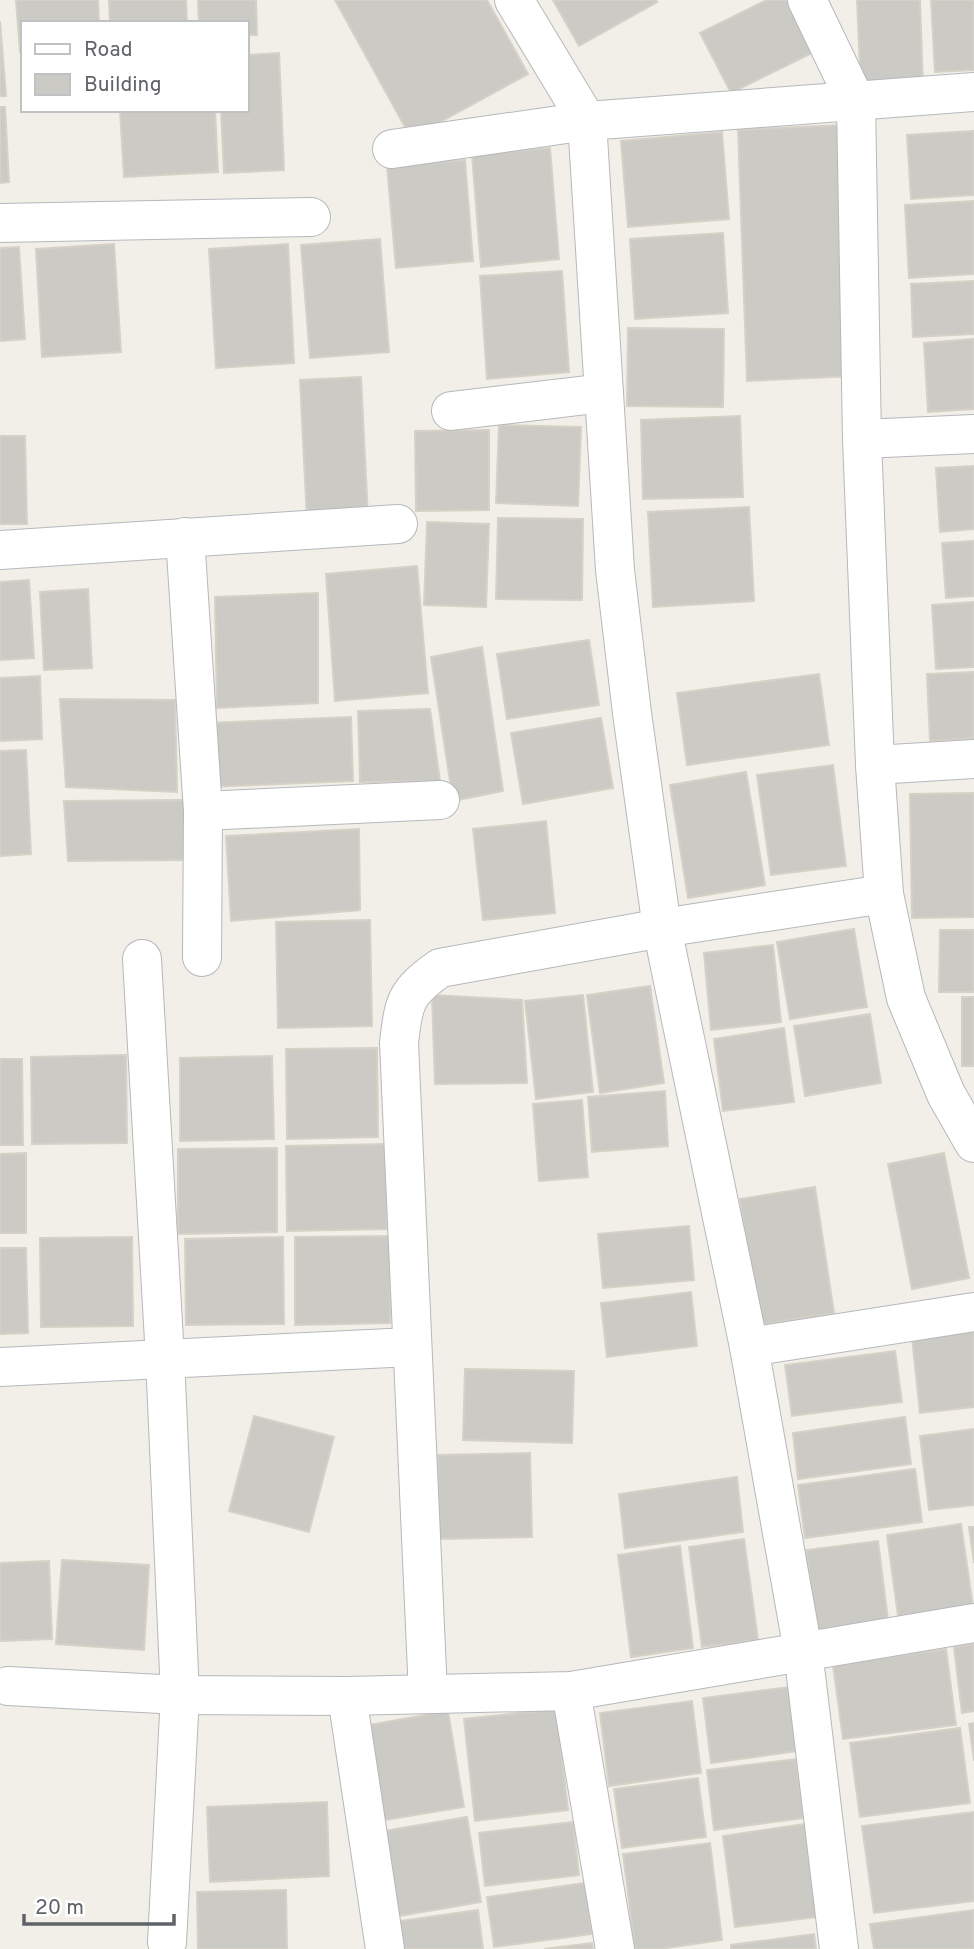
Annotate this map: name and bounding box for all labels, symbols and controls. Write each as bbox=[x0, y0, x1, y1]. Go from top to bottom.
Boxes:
legend bbox=[21, 21, 248, 112]
text: Road bbox=[84, 37, 133, 64]
text: Building bbox=[84, 72, 162, 99]
scale bar bbox=[24, 1882, 175, 1926]
text: 20 m bbox=[35, 1895, 84, 1922]

